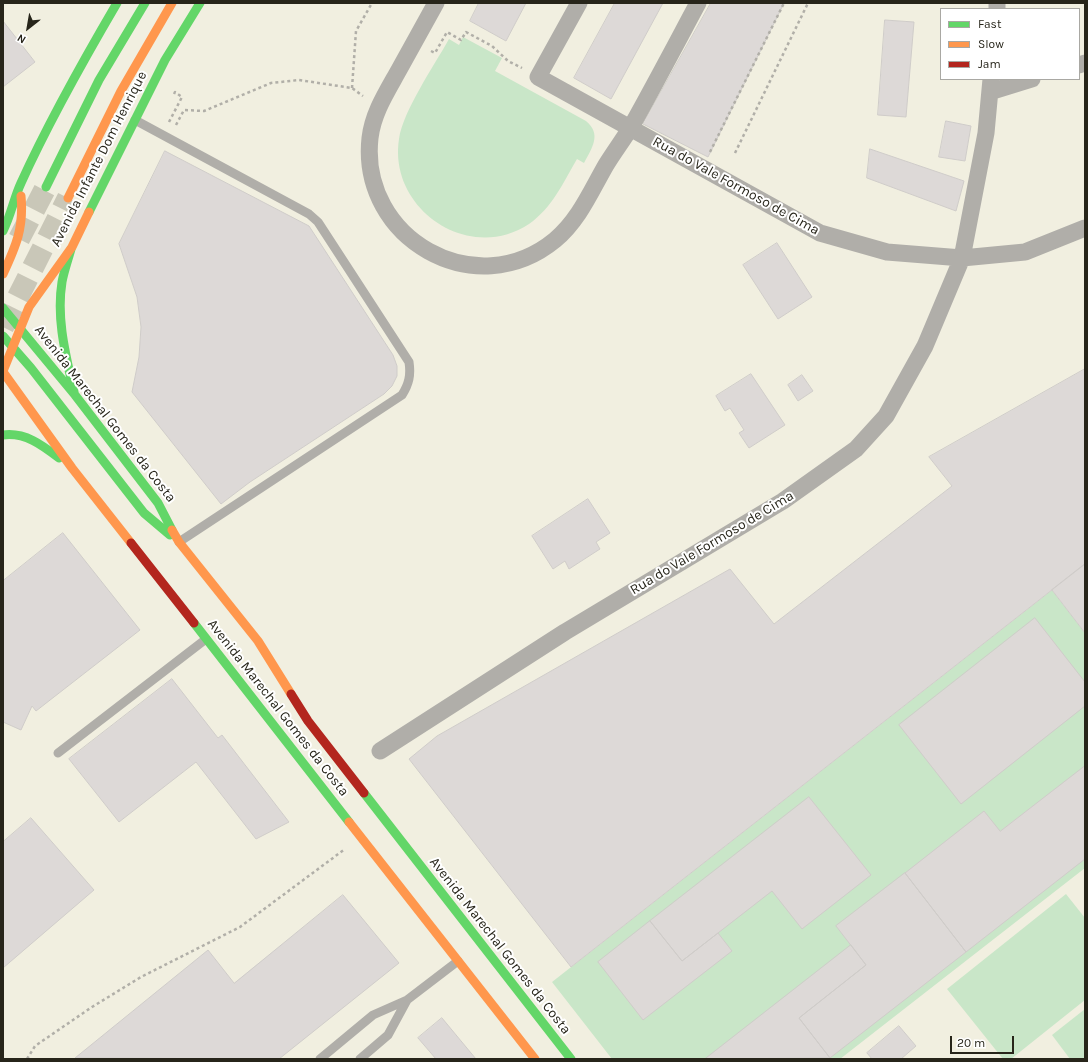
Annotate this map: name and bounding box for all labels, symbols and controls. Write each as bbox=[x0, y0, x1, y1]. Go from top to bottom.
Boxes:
north arrow bbox=[8, 8, 48, 48]
legend bbox=[940, 8, 1080, 80]
text: Fast bbox=[978, 17, 1001, 31]
text: N bbox=[15, 31, 28, 46]
text: Slow bbox=[978, 37, 1004, 51]
text: Jam bbox=[978, 57, 1001, 71]
street label: Avenida Infante Dom Henrique bbox=[47, 69, 151, 249]
street label: Rua do Vale Formoso de Cima bbox=[650, 133, 822, 239]
street label: Avenida Marechal Gomes da Costa bbox=[31, 322, 179, 506]
street label: Rua do Vale Formoso de Cima bbox=[627, 487, 797, 599]
street label: Avenida Marechal Gomes da Costa bbox=[204, 616, 352, 800]
street label: Avenida Marechal Gomes da Costa bbox=[426, 854, 574, 1038]
scale bar bbox=[952, 1028, 1016, 1054]
text: 20 m bbox=[957, 1036, 985, 1050]

